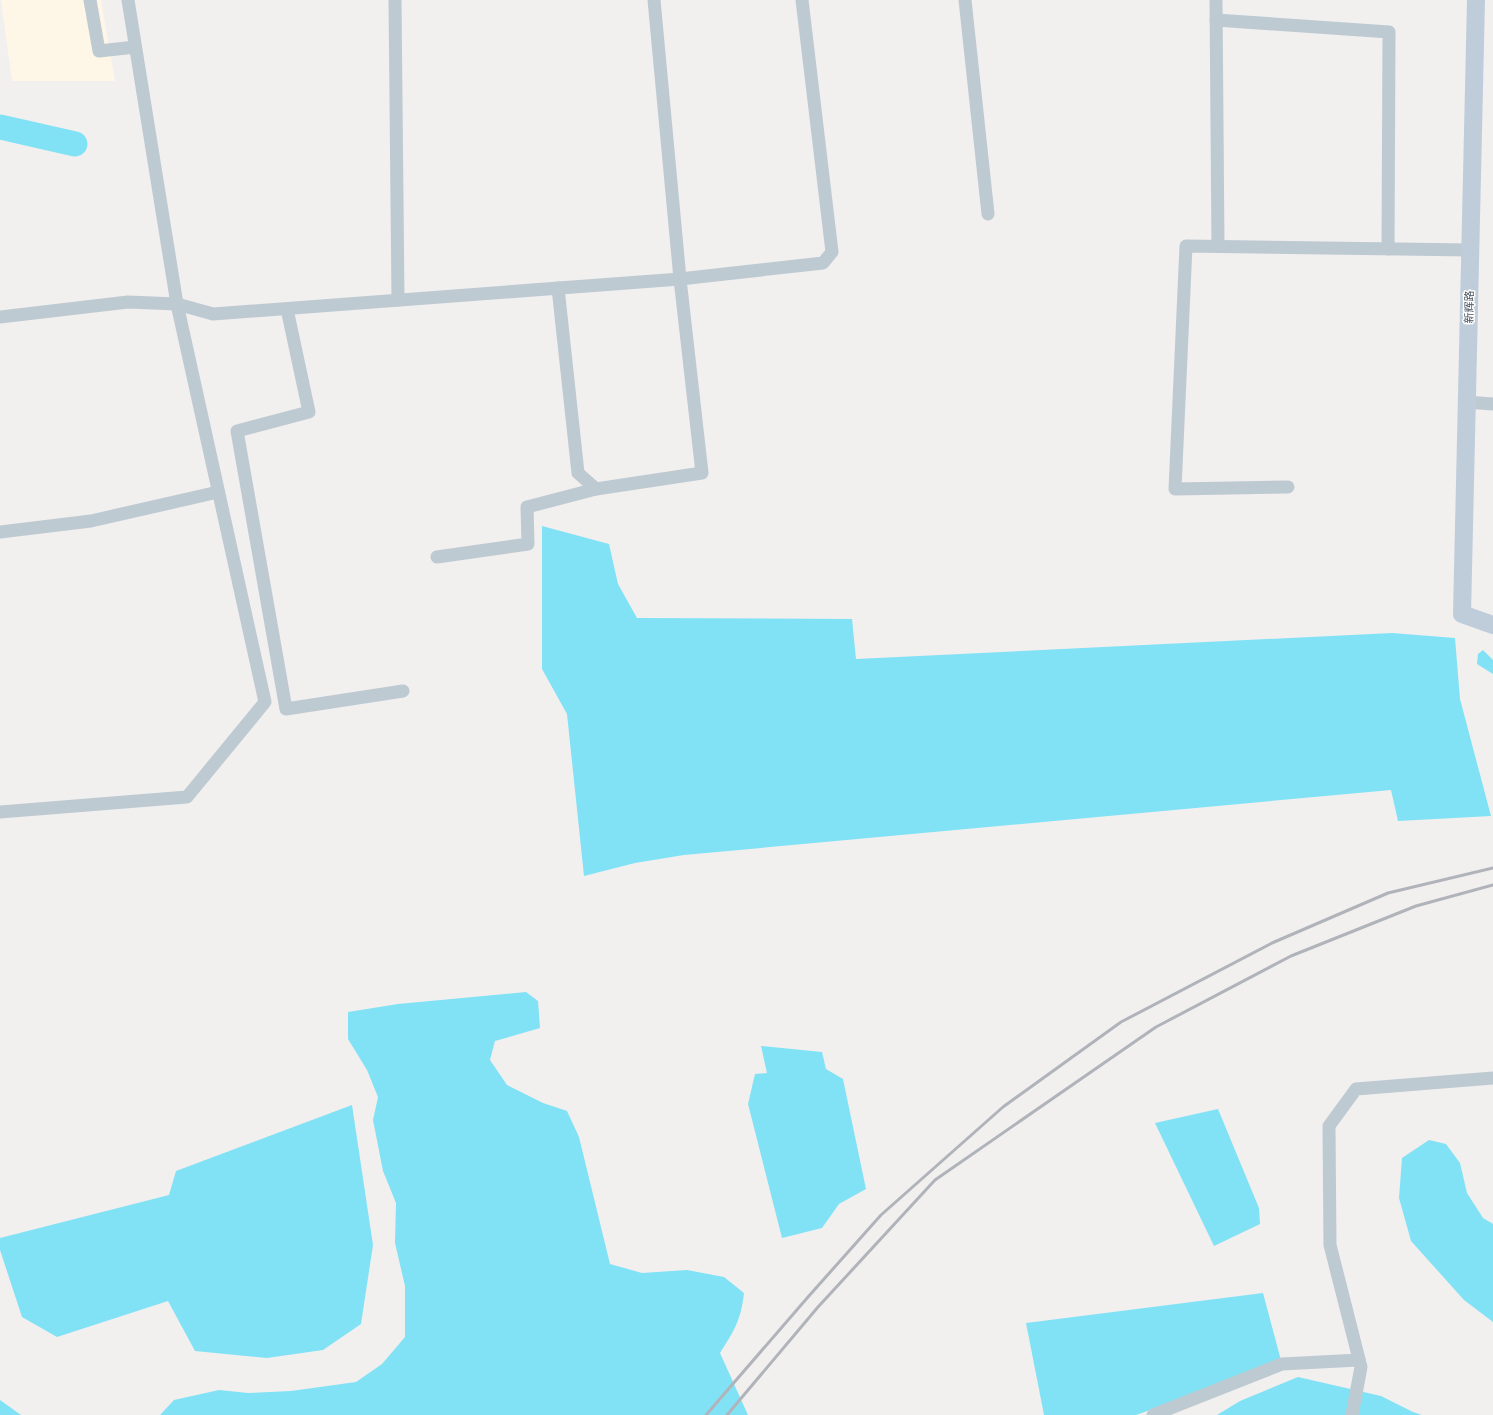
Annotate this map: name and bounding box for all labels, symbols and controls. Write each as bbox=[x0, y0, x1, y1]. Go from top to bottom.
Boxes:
street label: 新辉路 bbox=[1462, 290, 1476, 324]

